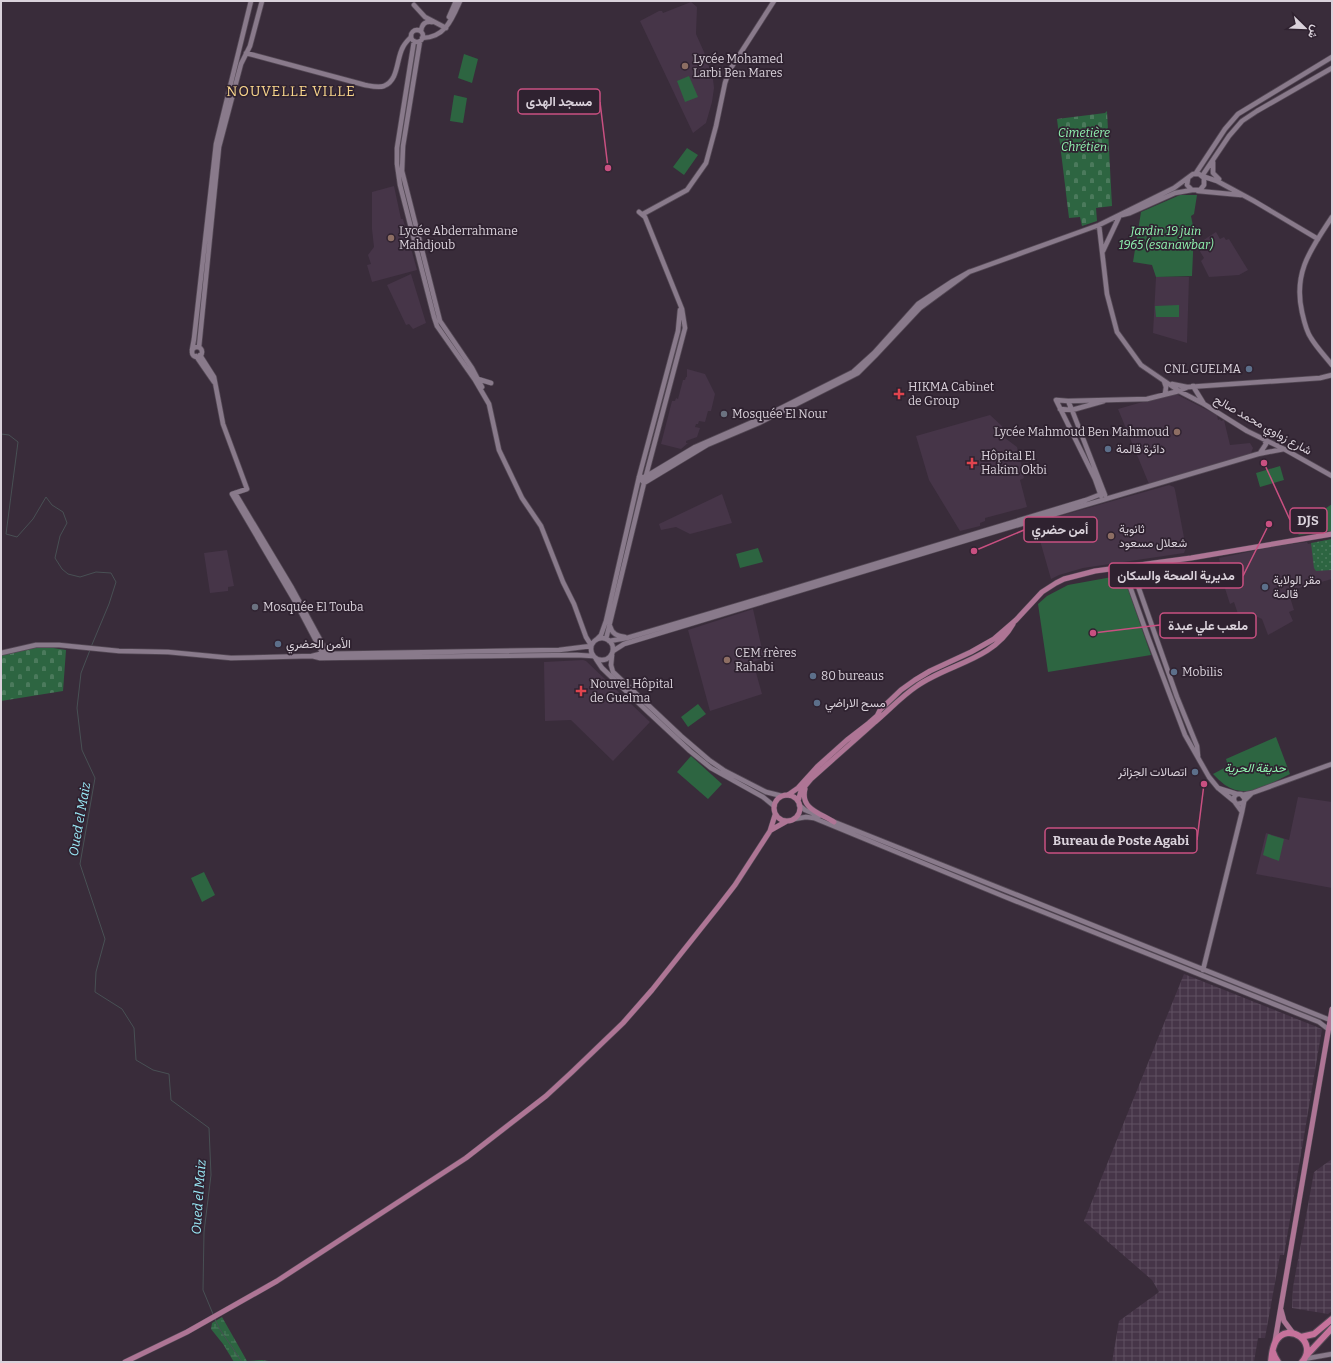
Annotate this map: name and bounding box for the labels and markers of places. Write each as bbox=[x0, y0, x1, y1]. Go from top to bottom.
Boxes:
place label: Lycée Mohamed Larbi Ben Mares bbox=[693, 52, 783, 80]
marker: Lycée Mohamed Larbi Ben Mares bbox=[680, 61, 690, 71]
callout: مسجد الهدى bbox=[518, 89, 600, 114]
place label: Lycée Abderrahmane Mahdjoub bbox=[399, 224, 518, 252]
marker: Lycée Abderrahmane Mahdjoub bbox=[386, 233, 396, 243]
place label: CNL GUELMA bbox=[1164, 362, 1241, 376]
marker: CNL GUELMA bbox=[1244, 364, 1254, 374]
place label: HIKMA Cabinet de Group bbox=[908, 380, 995, 408]
marker: HIKMA Cabinet de Group bbox=[893, 388, 905, 400]
place label: Mosquée El Nour bbox=[732, 407, 828, 421]
marker: Mosquée El Nour bbox=[719, 409, 729, 419]
place label: Lycée Mahmoud Ben Mahmoud bbox=[994, 425, 1169, 439]
marker: Lycée Mahmoud Ben Mahmoud bbox=[1172, 427, 1182, 437]
place label: دائرة قالمة bbox=[1116, 442, 1165, 457]
marker: دائرة قالمة bbox=[1103, 444, 1113, 454]
place label: Hôpital El Hakim Okbi bbox=[981, 449, 1047, 477]
marker: Hôpital El Hakim Okbi bbox=[966, 457, 978, 469]
callout: DJS bbox=[1290, 508, 1327, 533]
callout: أمن حضري bbox=[1024, 517, 1097, 542]
place label: ثانوية شعلال مسعود bbox=[1119, 522, 1187, 551]
marker: ثانوية شعلال مسعود bbox=[1106, 531, 1116, 541]
callout: مديرية الصحة والسكان bbox=[1109, 563, 1243, 588]
place label: مقر الولاية قالمة bbox=[1273, 573, 1321, 601]
marker: مقر الولاية قالمة bbox=[1260, 582, 1270, 592]
place label: Mosquée El Touba bbox=[263, 600, 364, 614]
marker: Mosquée El Touba bbox=[250, 602, 260, 612]
callout: ملعب علي عبدة bbox=[1160, 613, 1256, 638]
place label: الأمن الحضري bbox=[286, 637, 351, 654]
marker: الأمن الحضري bbox=[273, 639, 283, 649]
place label: CEM frères Rahabi bbox=[735, 646, 797, 674]
marker: CEM frères Rahabi bbox=[722, 655, 732, 665]
place label: Mobilis bbox=[1182, 665, 1223, 679]
marker: Mobilis bbox=[1169, 667, 1179, 677]
place label: 80 bureaus bbox=[821, 669, 884, 683]
marker: 80 bureaus bbox=[808, 671, 818, 681]
place label: Nouvel Hôpital de Guelma bbox=[590, 677, 674, 705]
marker: Nouvel Hôpital de Guelma bbox=[575, 685, 587, 697]
place label: مسح الاراضي bbox=[825, 696, 886, 713]
marker: مسح الاراضي bbox=[812, 698, 822, 708]
place label: اتصالات الجزائر bbox=[1117, 765, 1187, 780]
marker: اتصالات الجزائر bbox=[1190, 767, 1200, 777]
callout: Bureau de Poste Agabi bbox=[1045, 828, 1197, 853]

